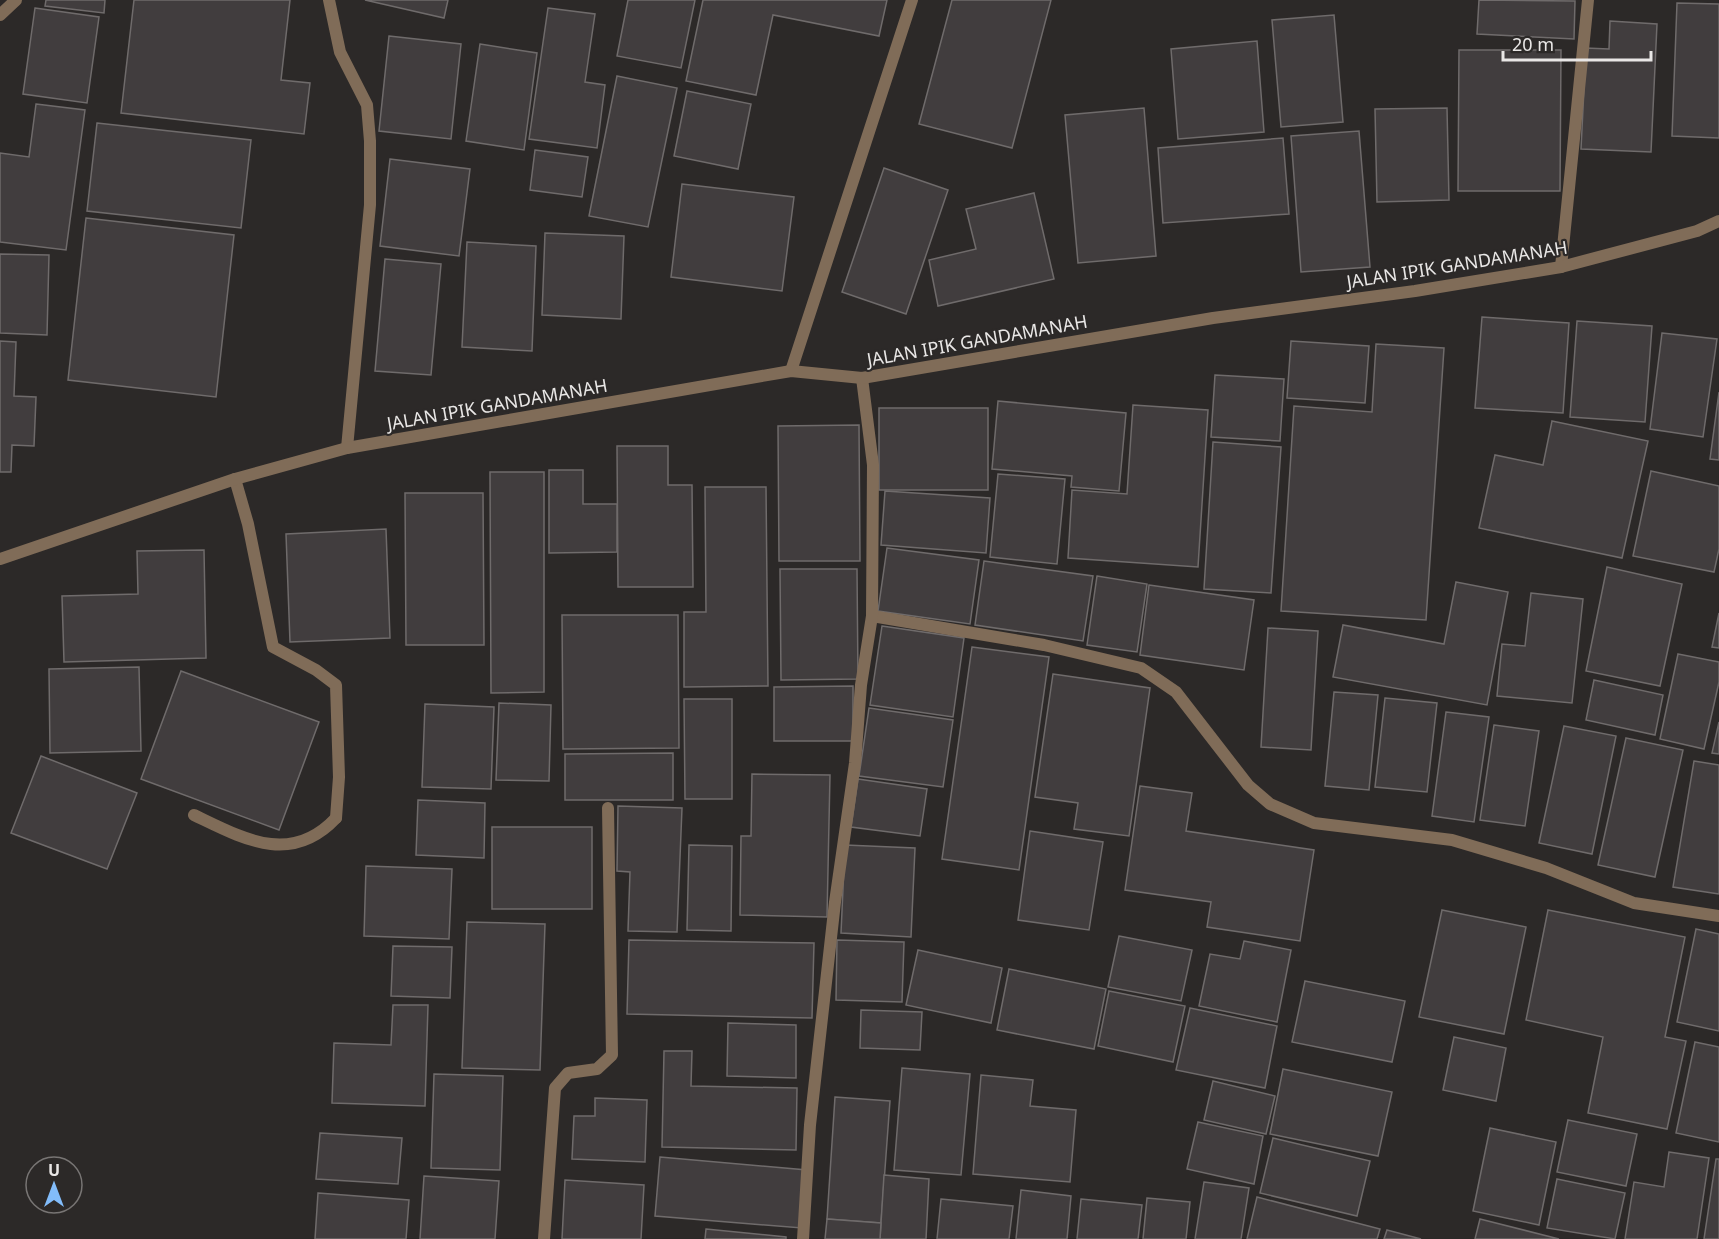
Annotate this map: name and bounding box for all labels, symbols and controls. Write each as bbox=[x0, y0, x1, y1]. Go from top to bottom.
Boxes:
scale bar bbox=[1503, 24, 1652, 62]
text: 20 m bbox=[1512, 32, 1554, 56]
street label: JALAN IPIK GANDAMANAH bbox=[1343, 235, 1569, 294]
street label: JALAN IPIK GANDAMANAH bbox=[863, 309, 1089, 372]
street label: JALAN IPIK GANDAMANAH bbox=[383, 373, 609, 436]
north arrow bbox=[24, 1155, 84, 1215]
text: U bbox=[48, 1159, 60, 1181]

